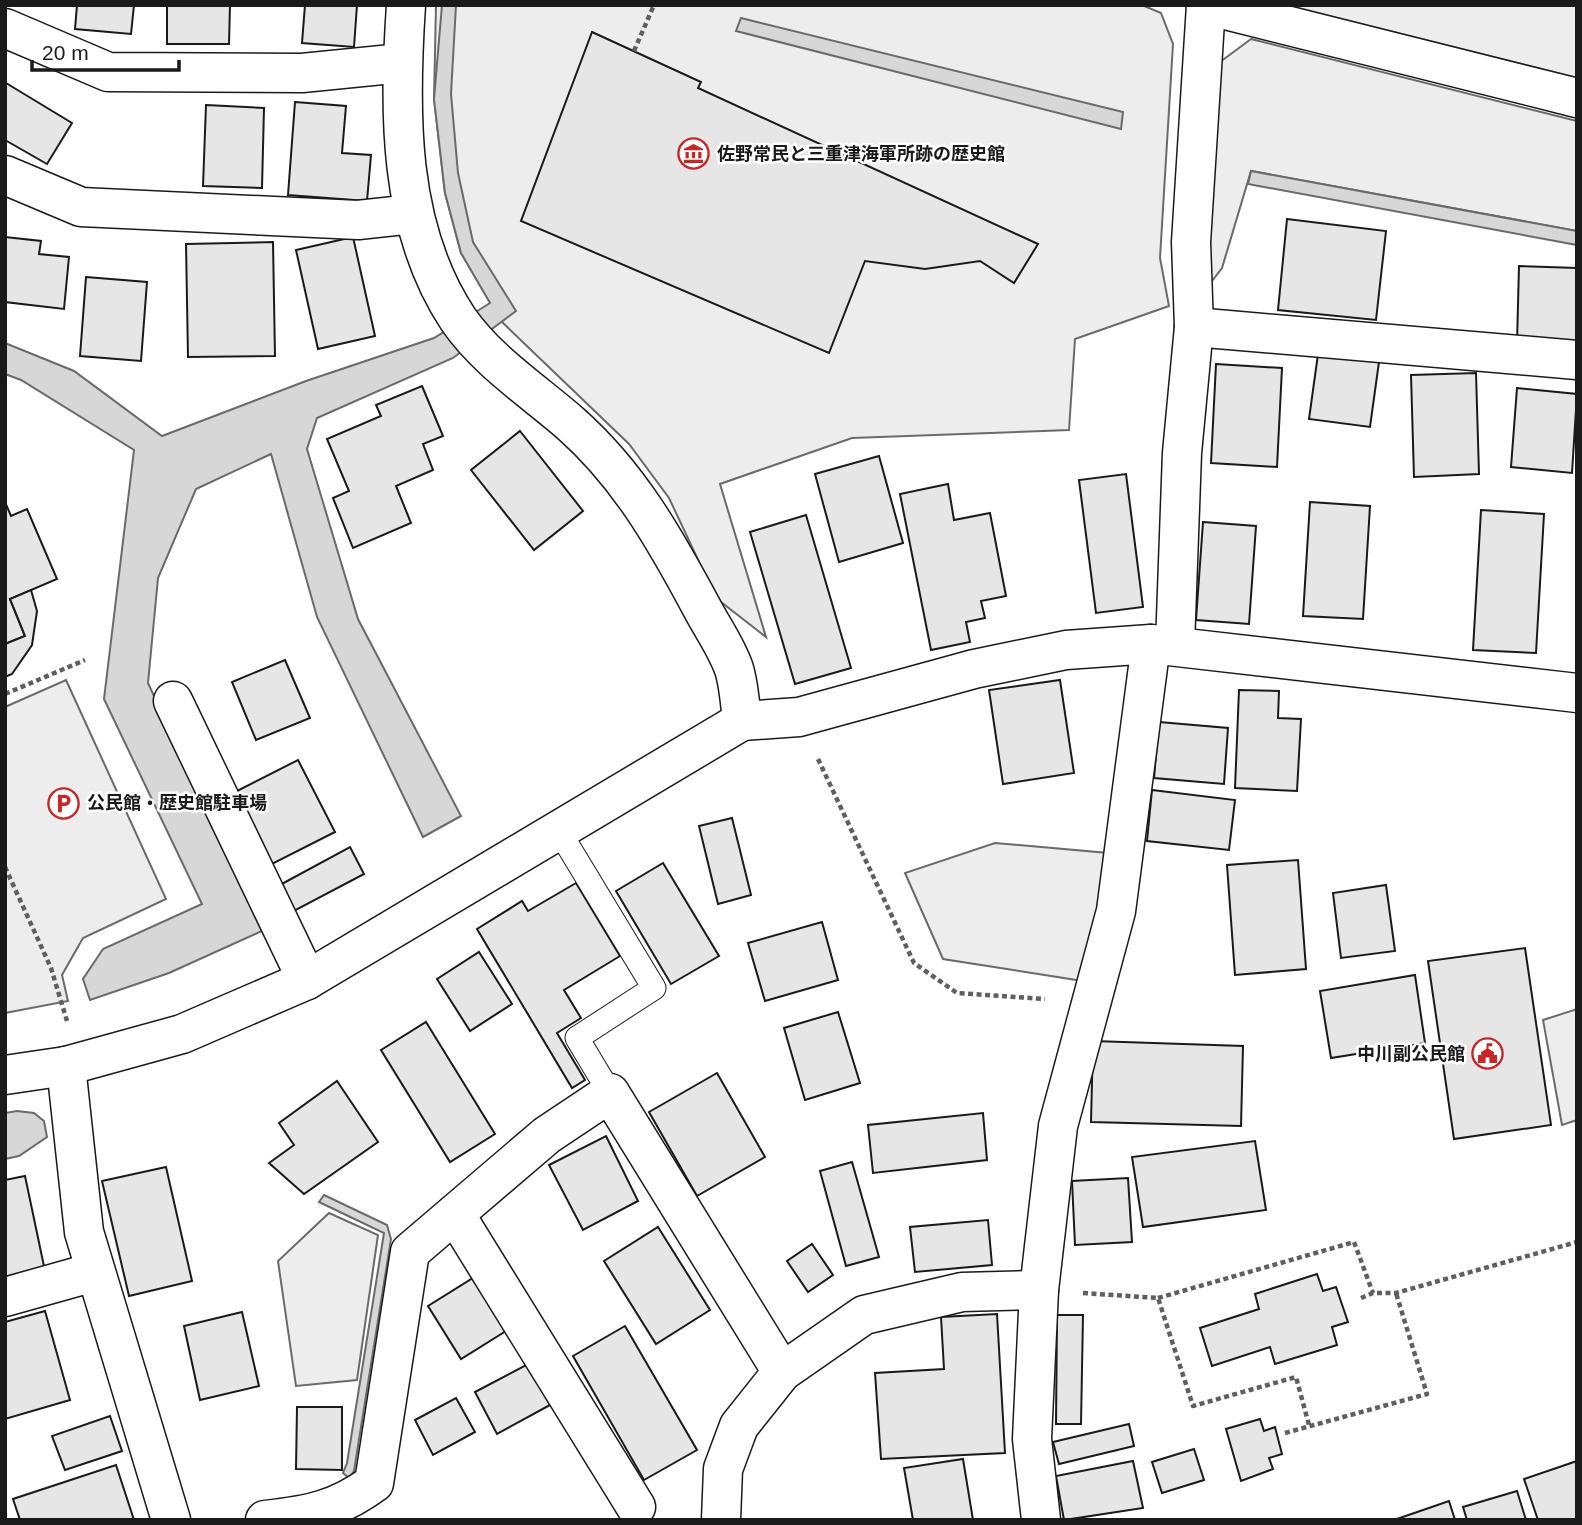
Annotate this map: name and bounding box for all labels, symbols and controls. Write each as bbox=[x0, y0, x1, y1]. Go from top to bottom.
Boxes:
scale bar bbox=[32, 28, 178, 72]
text: 20 m bbox=[42, 41, 89, 64]
museum icon: 佐野常民と三重津海軍所跡の歴史館 bbox=[677, 137, 711, 171]
place label: 佐野常民と三重津海軍所跡の歴史館 bbox=[717, 144, 1005, 164]
parking icon: 公民館・歴史館駐車場 bbox=[47, 786, 81, 820]
place label: 公民館・歴史館駐車場 bbox=[87, 793, 267, 813]
public building icon: 中川副公民館 bbox=[1471, 1037, 1505, 1071]
place label: 中川副公民館 bbox=[1357, 1044, 1465, 1064]

